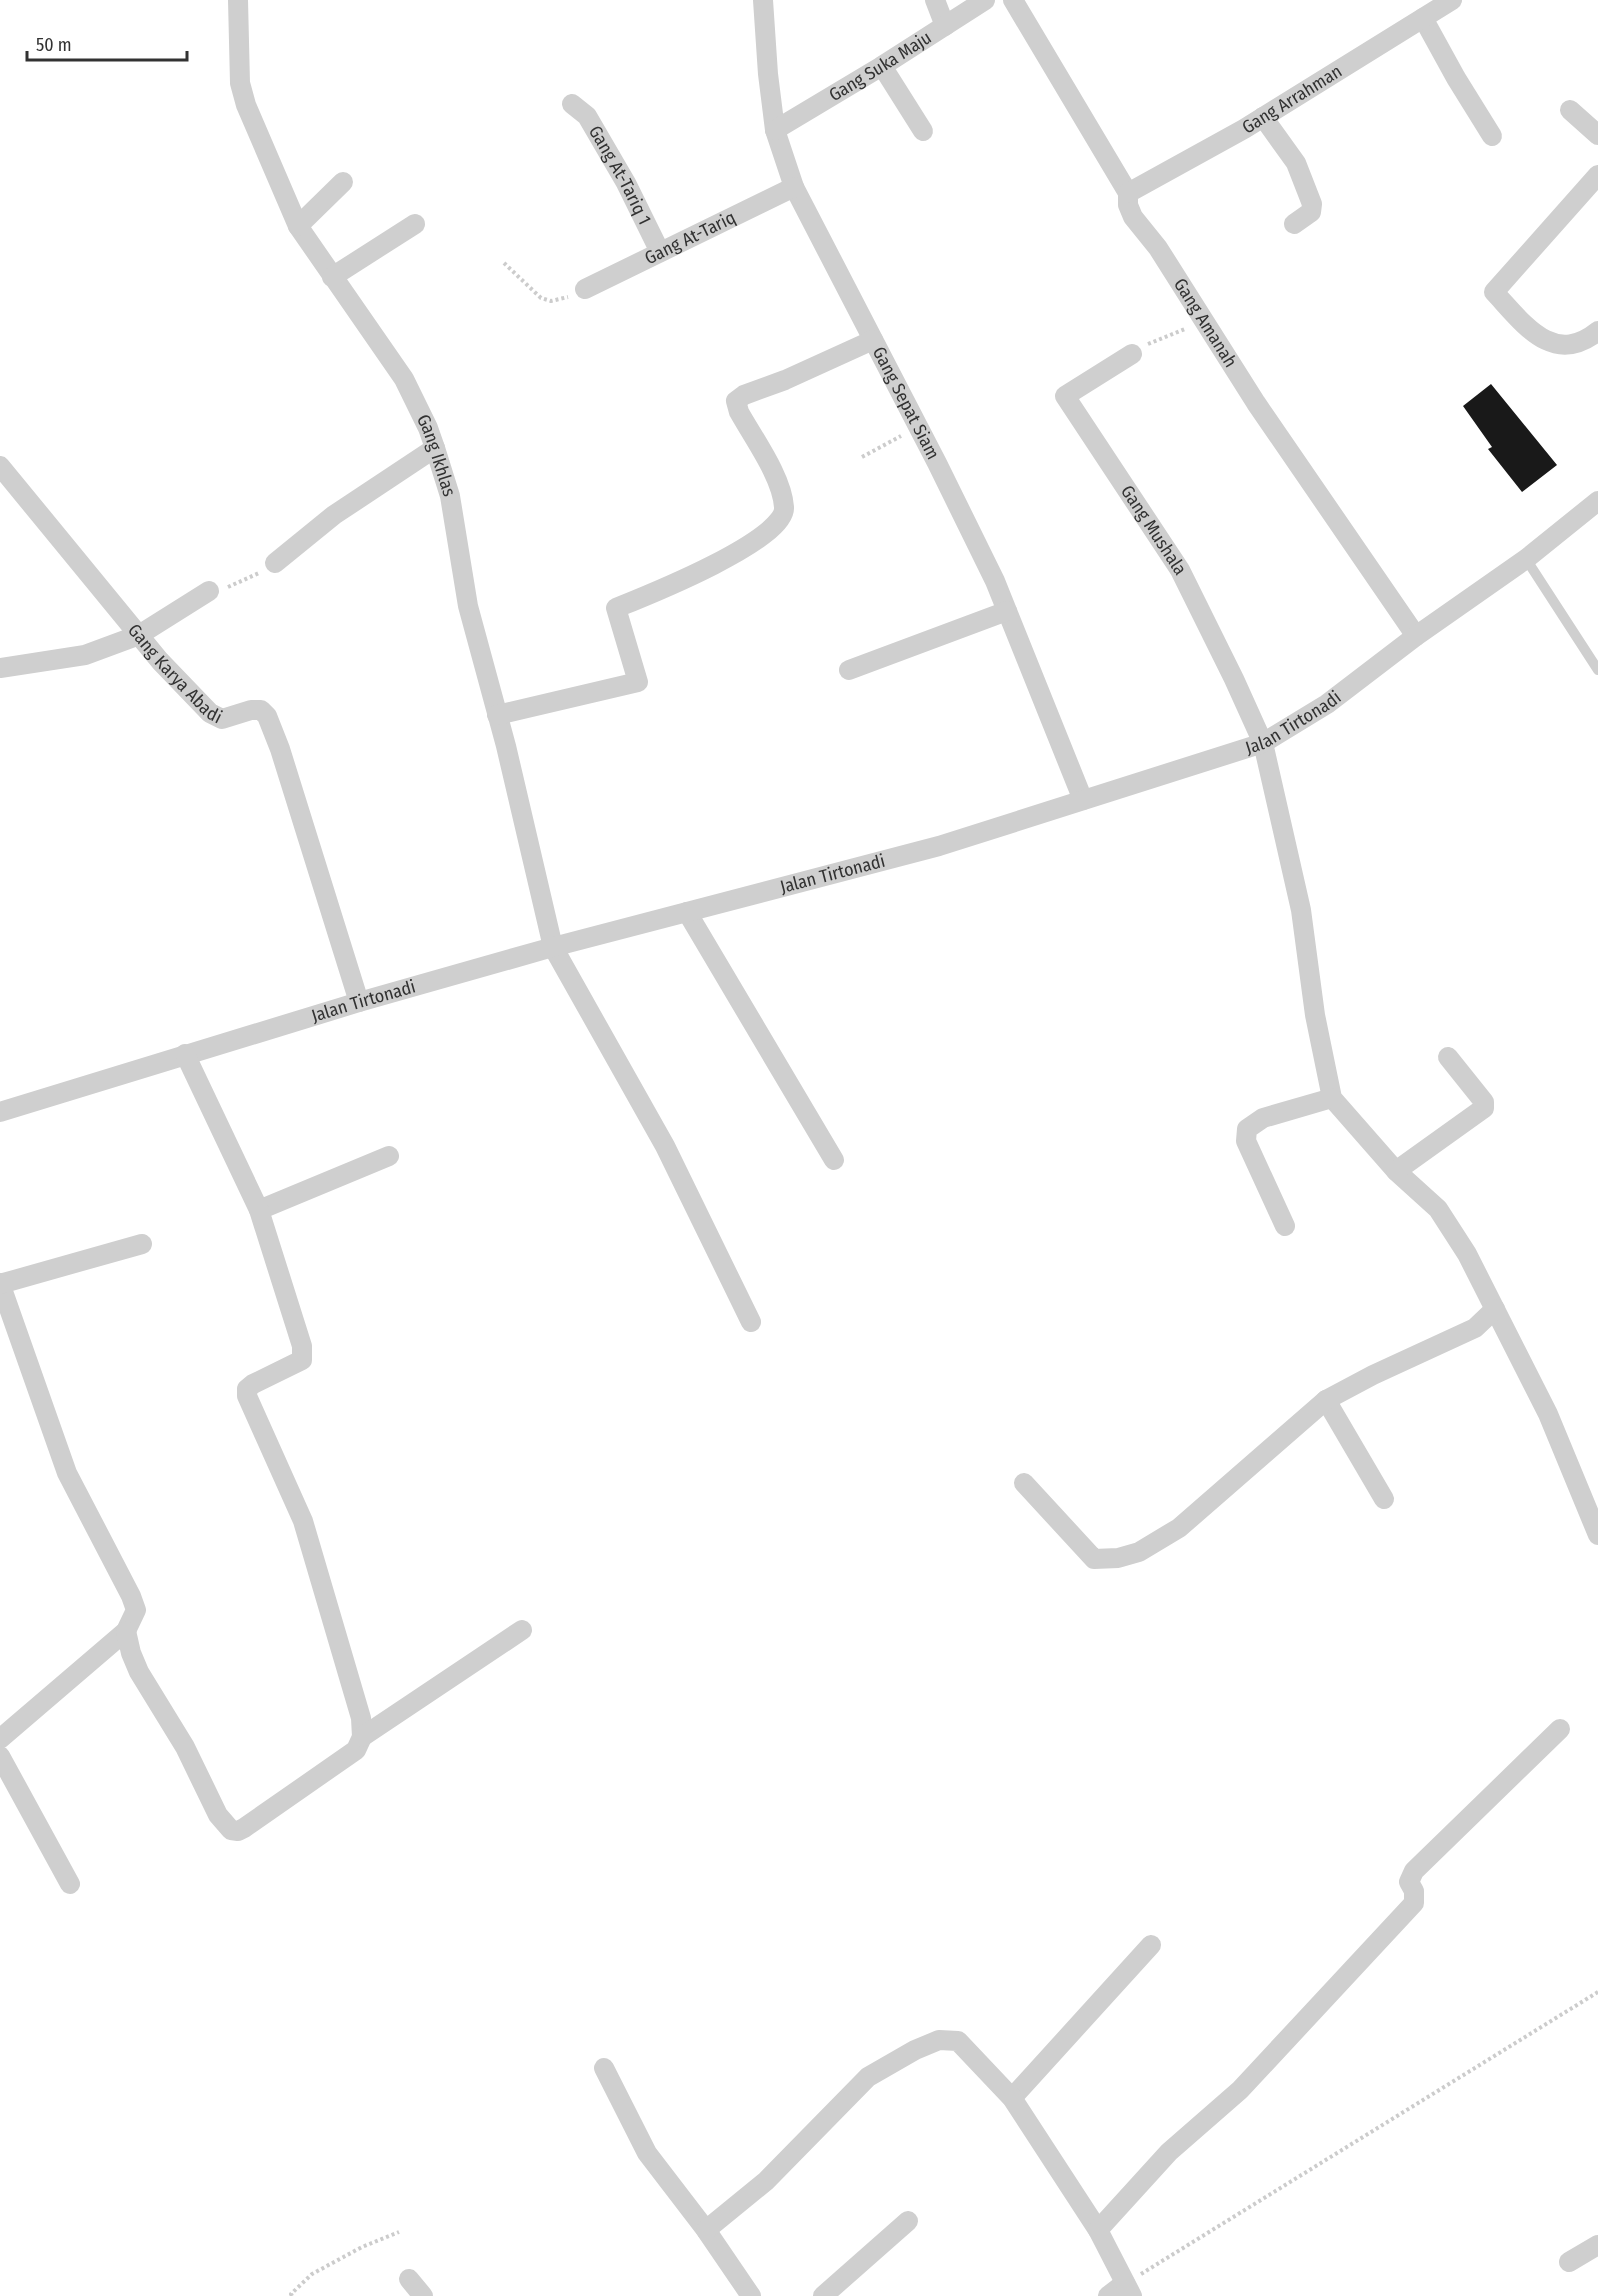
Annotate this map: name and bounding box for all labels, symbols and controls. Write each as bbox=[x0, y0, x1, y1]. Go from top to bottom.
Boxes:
scale bar bbox=[27, 24, 188, 62]
street label: Gang Suka Maju bbox=[825, 26, 935, 106]
text: 50 m bbox=[36, 34, 72, 56]
street label: Gang Arrahman bbox=[1238, 60, 1346, 138]
street label: Gang At-Tariq 1 bbox=[584, 122, 656, 228]
street label: Gang At-Tariq bbox=[641, 206, 739, 269]
street label: Gang Amanah bbox=[1169, 274, 1242, 372]
street label: Gang Sepat Siam bbox=[868, 343, 944, 463]
street label: Gang Ikhlas bbox=[412, 411, 461, 499]
street label: Gang Mushala bbox=[1116, 481, 1191, 579]
street label: Gang Karya Abadi bbox=[123, 620, 226, 728]
street label: Jalan Tirtonadi bbox=[1243, 686, 1345, 759]
street label: Jalan Tirtonadi bbox=[778, 850, 887, 898]
street label: Jalan Tirtonadi bbox=[309, 976, 418, 1027]

